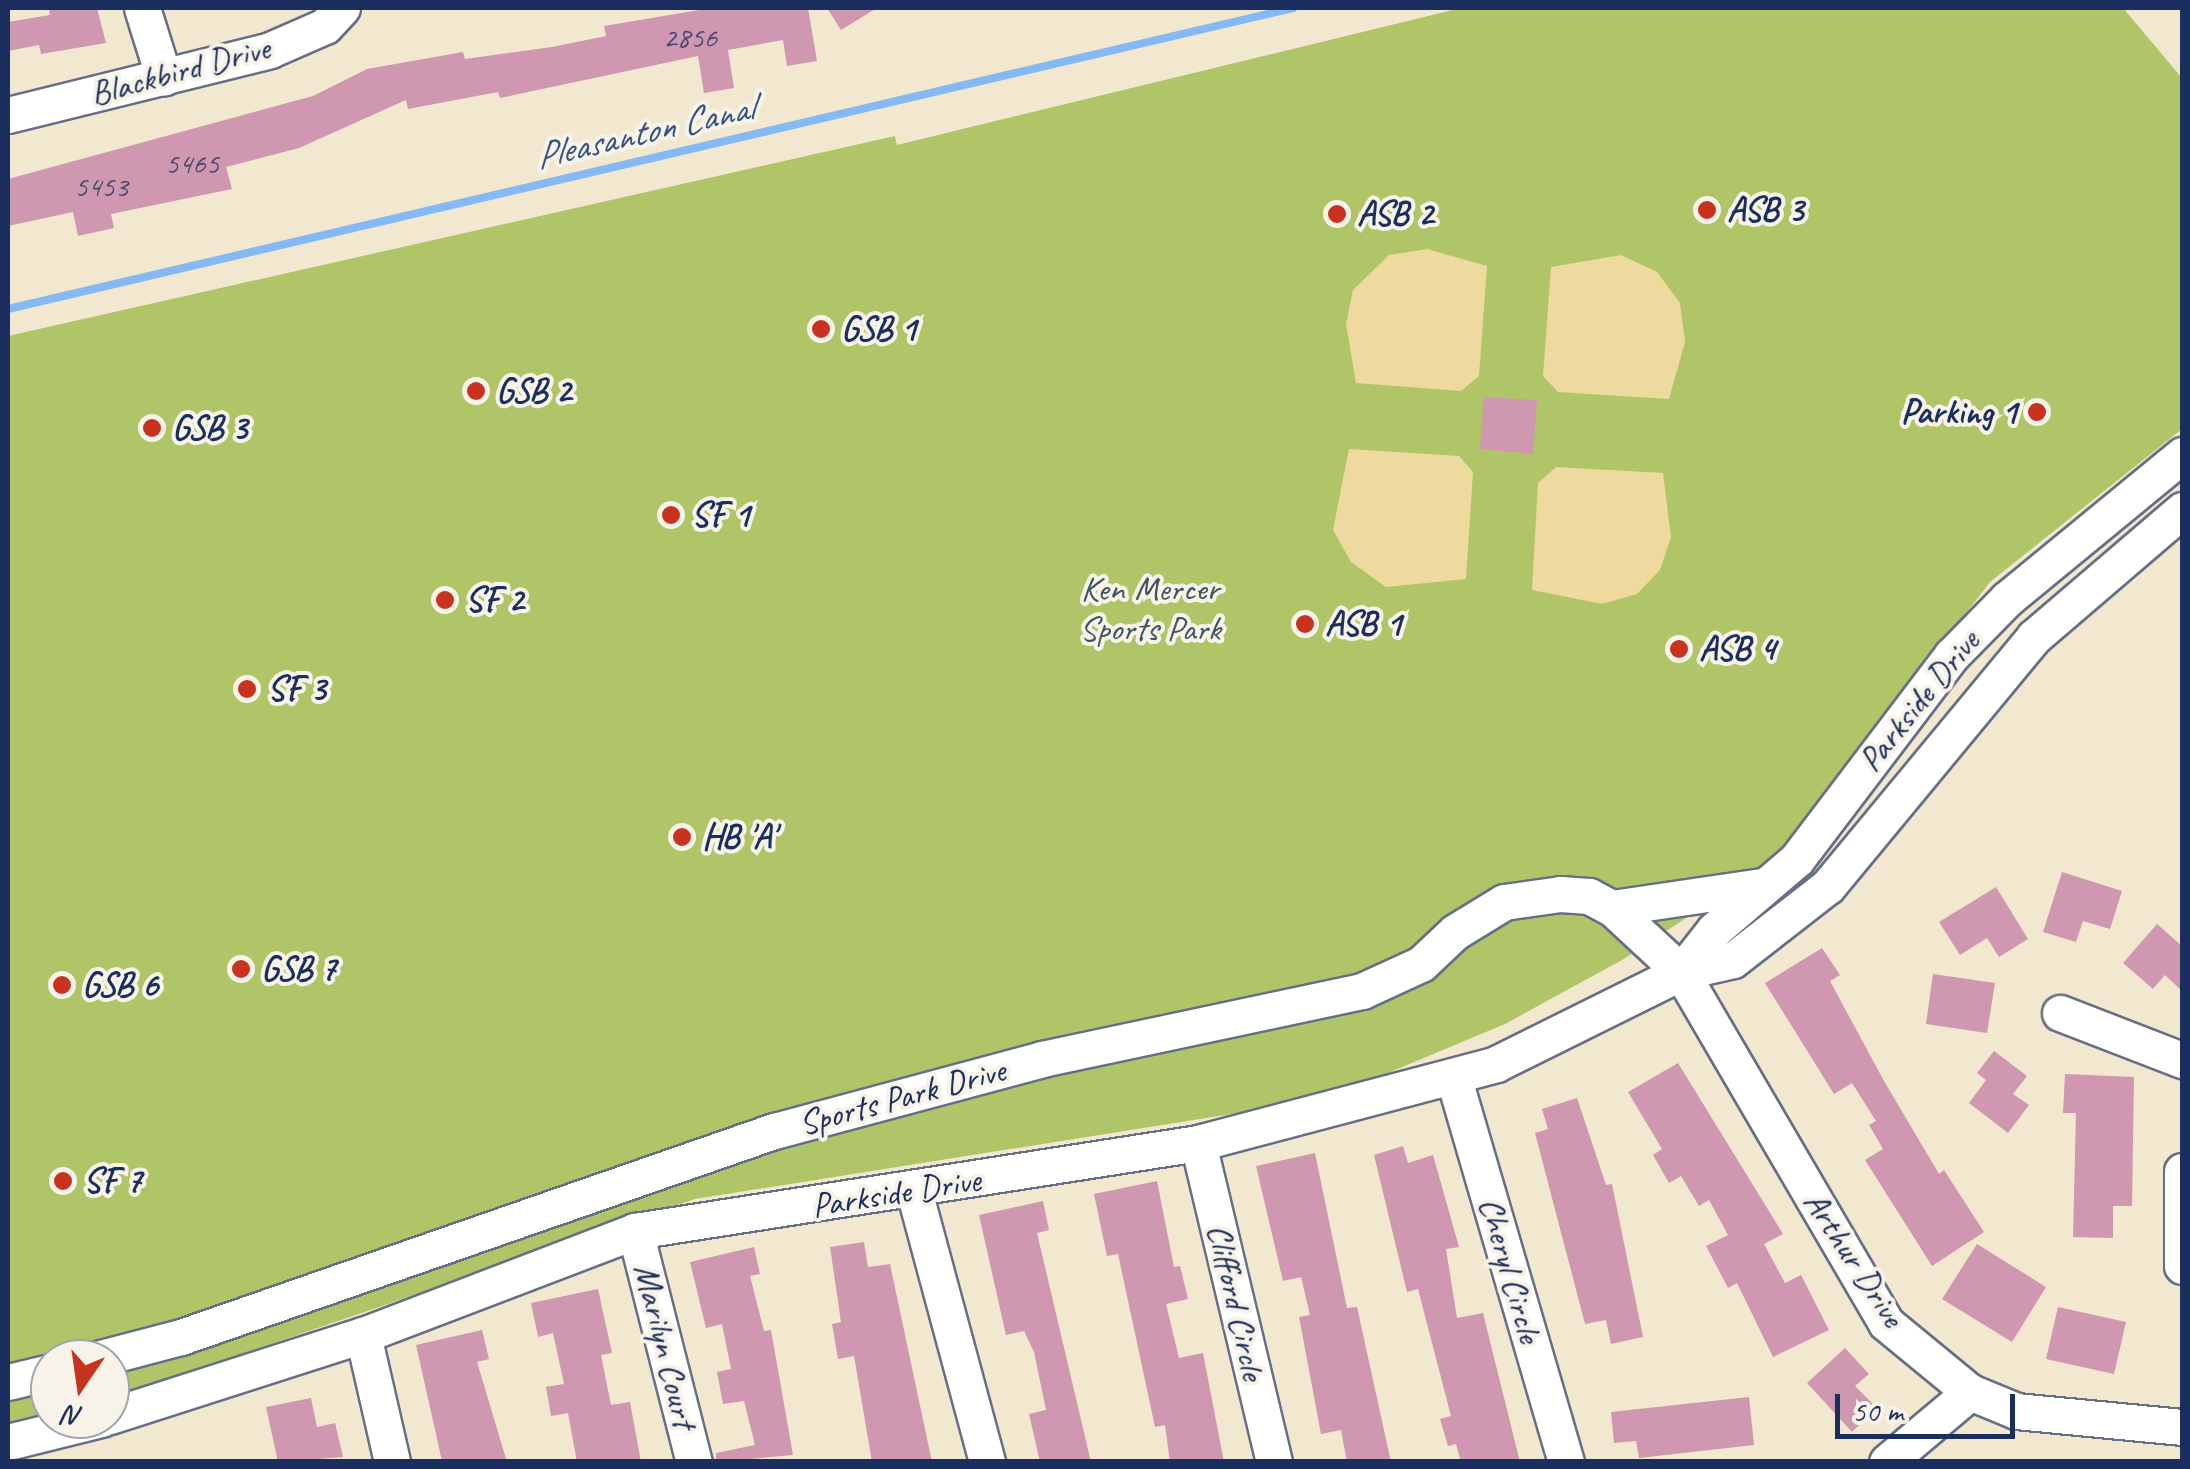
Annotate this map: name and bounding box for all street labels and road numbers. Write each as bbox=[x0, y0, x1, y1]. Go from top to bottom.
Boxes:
street label: Blackbird Drive bbox=[86, 27, 274, 115]
street label: Parkside Drive bbox=[1849, 622, 1989, 780]
street label: Sports Park Drive bbox=[793, 1049, 1011, 1145]
street label: Parkside Drive bbox=[809, 1159, 983, 1227]
street label: Arthur Drive bbox=[1794, 1183, 1914, 1335]
street label: Cheryl Circle bbox=[1469, 1193, 1551, 1347]
street label: Clifford Circle bbox=[1198, 1220, 1274, 1384]
street label: Marilyn Court bbox=[624, 1260, 706, 1432]

